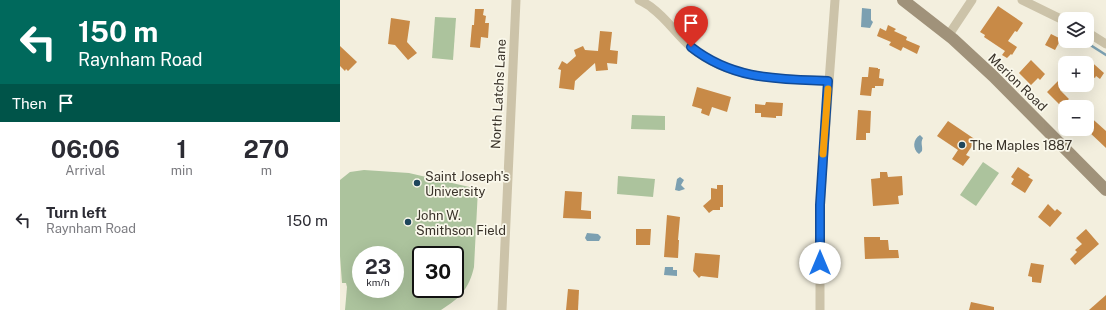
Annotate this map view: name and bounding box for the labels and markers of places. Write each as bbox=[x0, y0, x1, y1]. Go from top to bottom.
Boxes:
pin bbox=[674, 6, 708, 47]
place label: The Maples 1887 bbox=[970, 138, 1072, 153]
marker: The Maples 1887 bbox=[957, 140, 967, 150]
place label: Saint Joseph's University bbox=[425, 169, 509, 199]
marker: Saint Joseph's University bbox=[412, 178, 422, 188]
place label: John W. Smithson Field bbox=[416, 208, 506, 238]
marker: John W. Smithson Field bbox=[403, 217, 413, 227]

